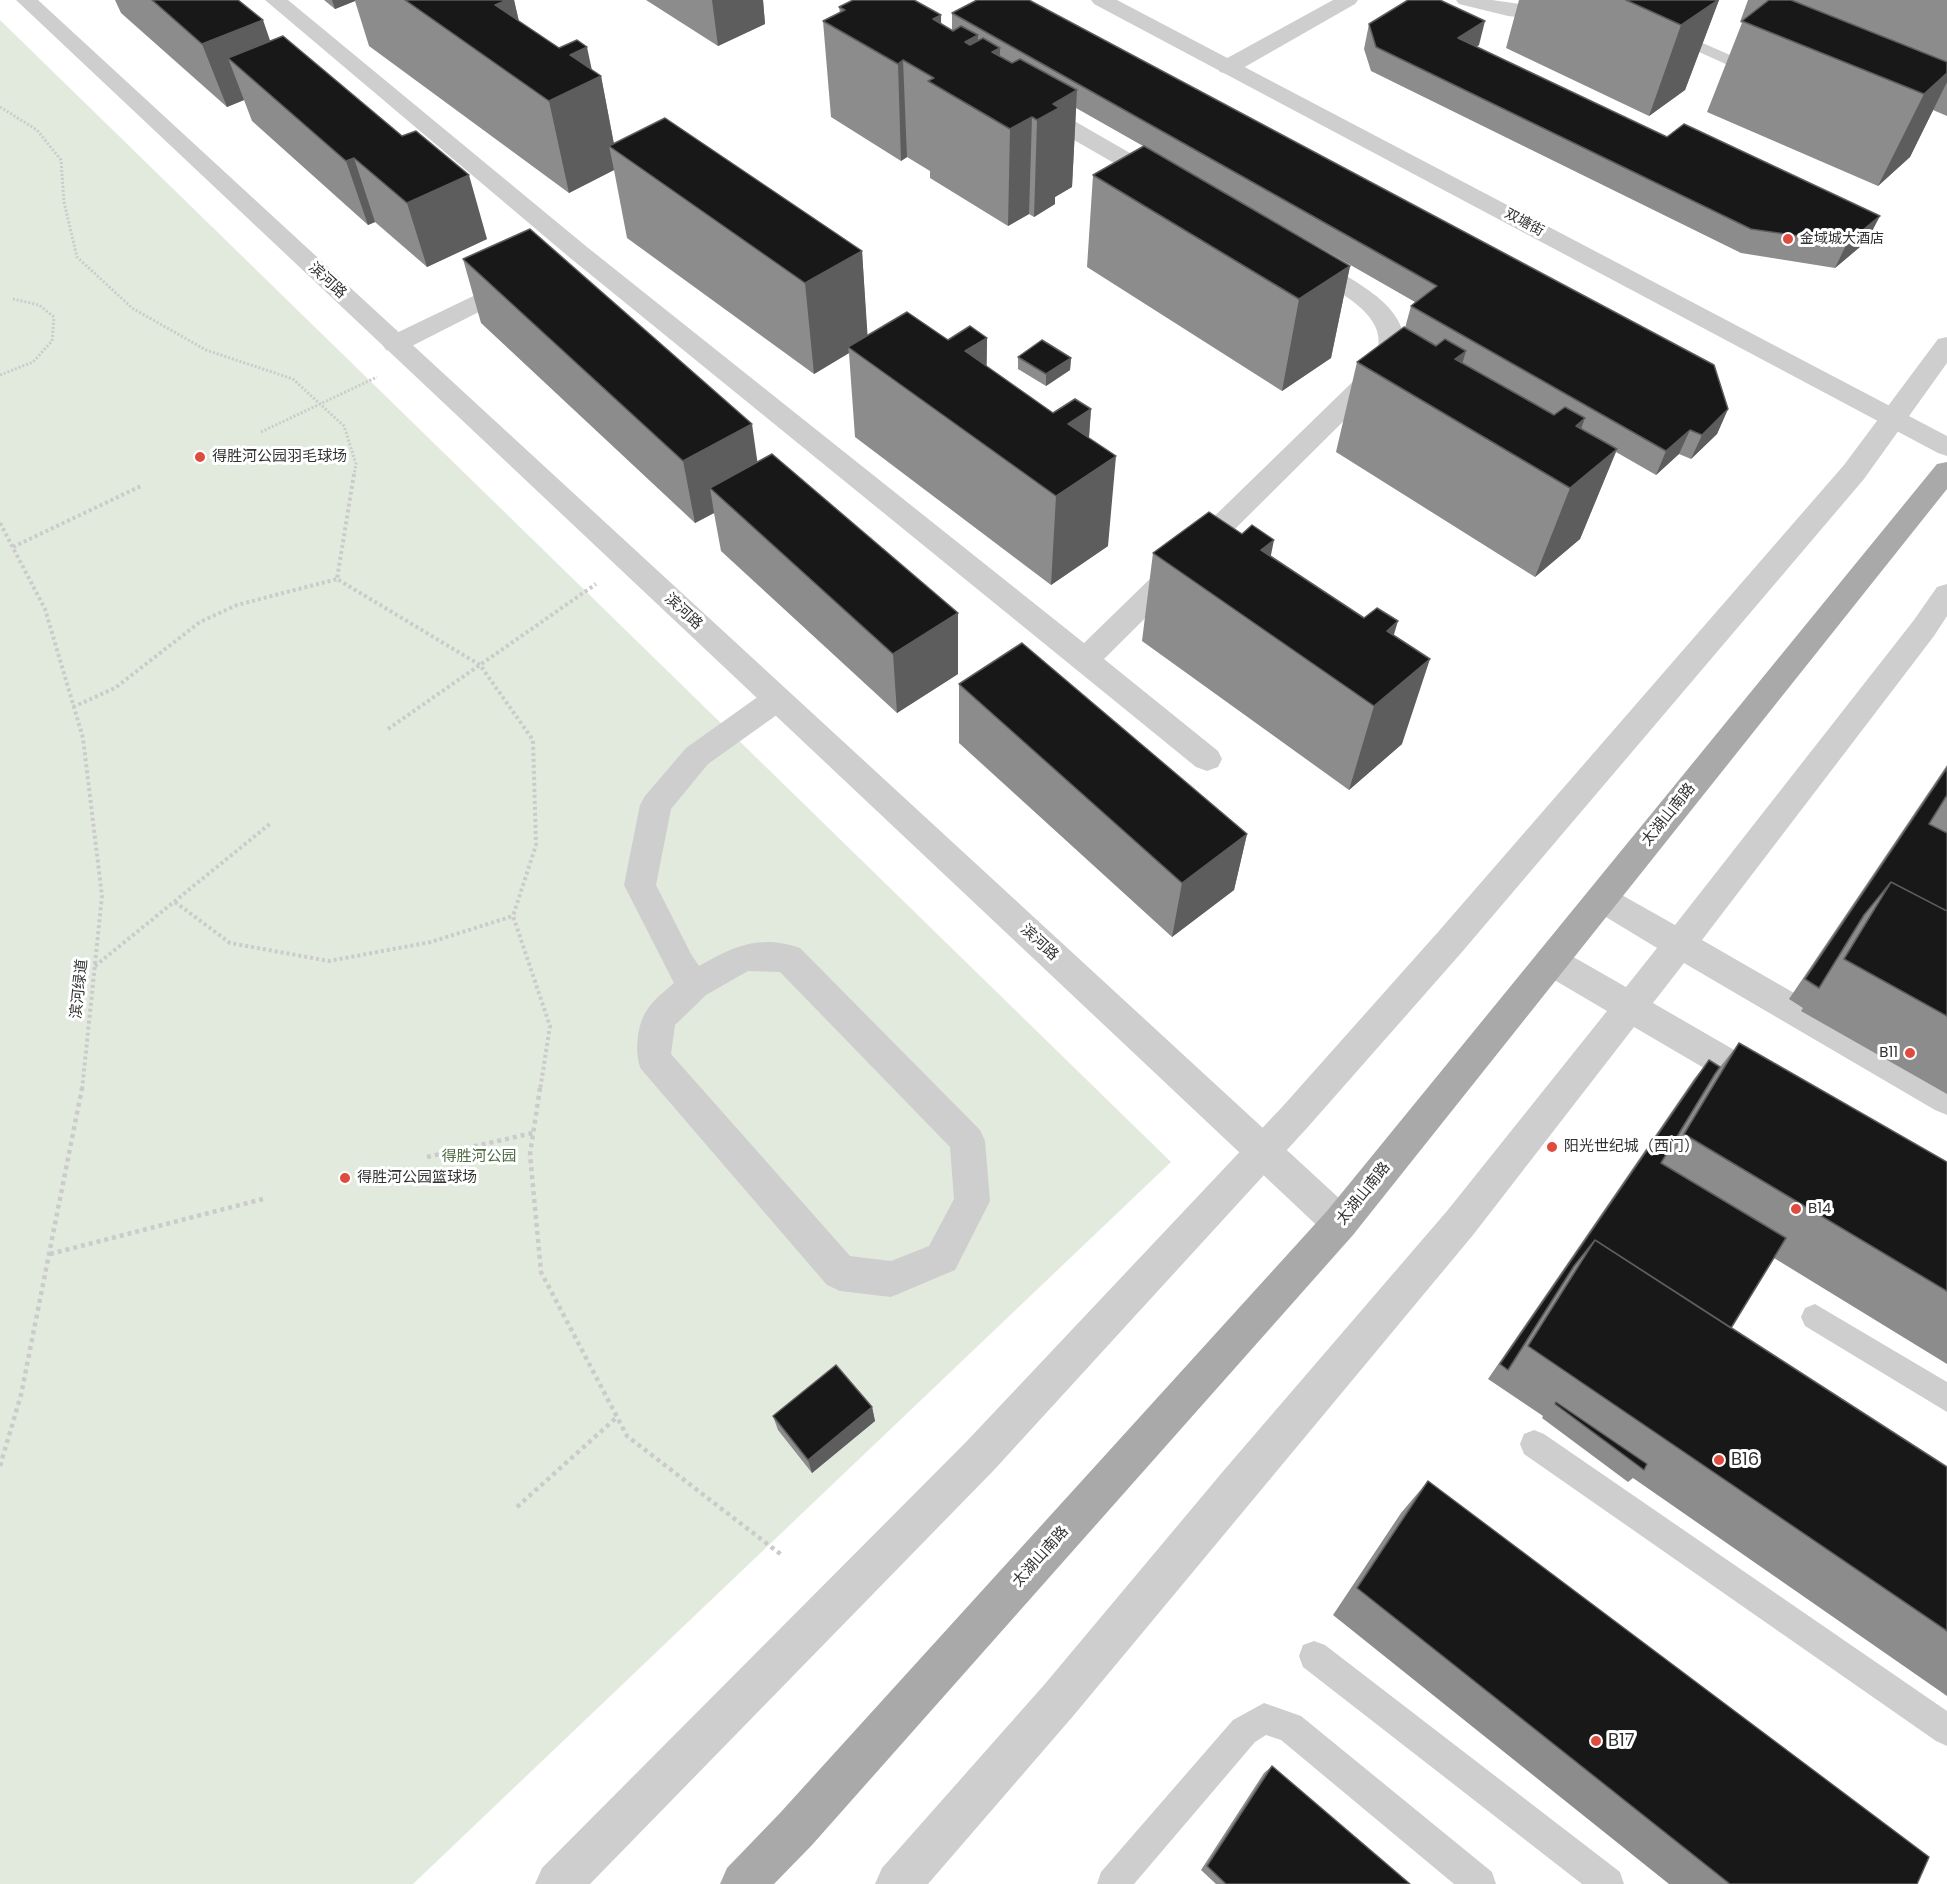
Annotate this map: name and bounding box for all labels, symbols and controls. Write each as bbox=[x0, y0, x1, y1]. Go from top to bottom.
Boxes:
street label: 双塘街 bbox=[1502, 206, 1546, 240]
place label: 金域城大酒店 bbox=[1800, 231, 1884, 247]
marker: 金域城大酒店 bbox=[1781, 232, 1795, 246]
street label: 滨河路 bbox=[304, 259, 350, 303]
place label: 得胜河公园羽毛球场 bbox=[212, 448, 347, 466]
marker: 得胜河公园羽毛球场 bbox=[193, 450, 207, 464]
street label: 滨河路 bbox=[660, 590, 706, 634]
street label: 太湖山南路 bbox=[1638, 780, 1700, 850]
street label: 滨河路 bbox=[1016, 921, 1062, 965]
street label: 滨河绿道 bbox=[68, 958, 92, 1020]
place label: B11 bbox=[1879, 1044, 1898, 1062]
marker: B11 bbox=[1903, 1046, 1917, 1060]
place label: 阳光世纪城（西门） bbox=[1564, 1138, 1699, 1156]
marker: 阳光世纪城（西门） bbox=[1545, 1140, 1559, 1154]
park label: 得胜河公园 bbox=[442, 1148, 516, 1166]
street label: 太湖山南路 bbox=[1333, 1159, 1395, 1229]
place label: 得胜河公园篮球场 bbox=[357, 1169, 477, 1187]
marker: 得胜河公园篮球场 bbox=[338, 1171, 352, 1185]
place label: B14 bbox=[1808, 1200, 1831, 1218]
marker: B14 bbox=[1789, 1202, 1803, 1216]
place label: B16 bbox=[1731, 1449, 1759, 1471]
marker: B16 bbox=[1712, 1453, 1726, 1467]
street label: 太湖山南路 bbox=[1009, 1523, 1073, 1591]
place label: B17 bbox=[1608, 1730, 1635, 1752]
marker: B17 bbox=[1589, 1734, 1603, 1748]

